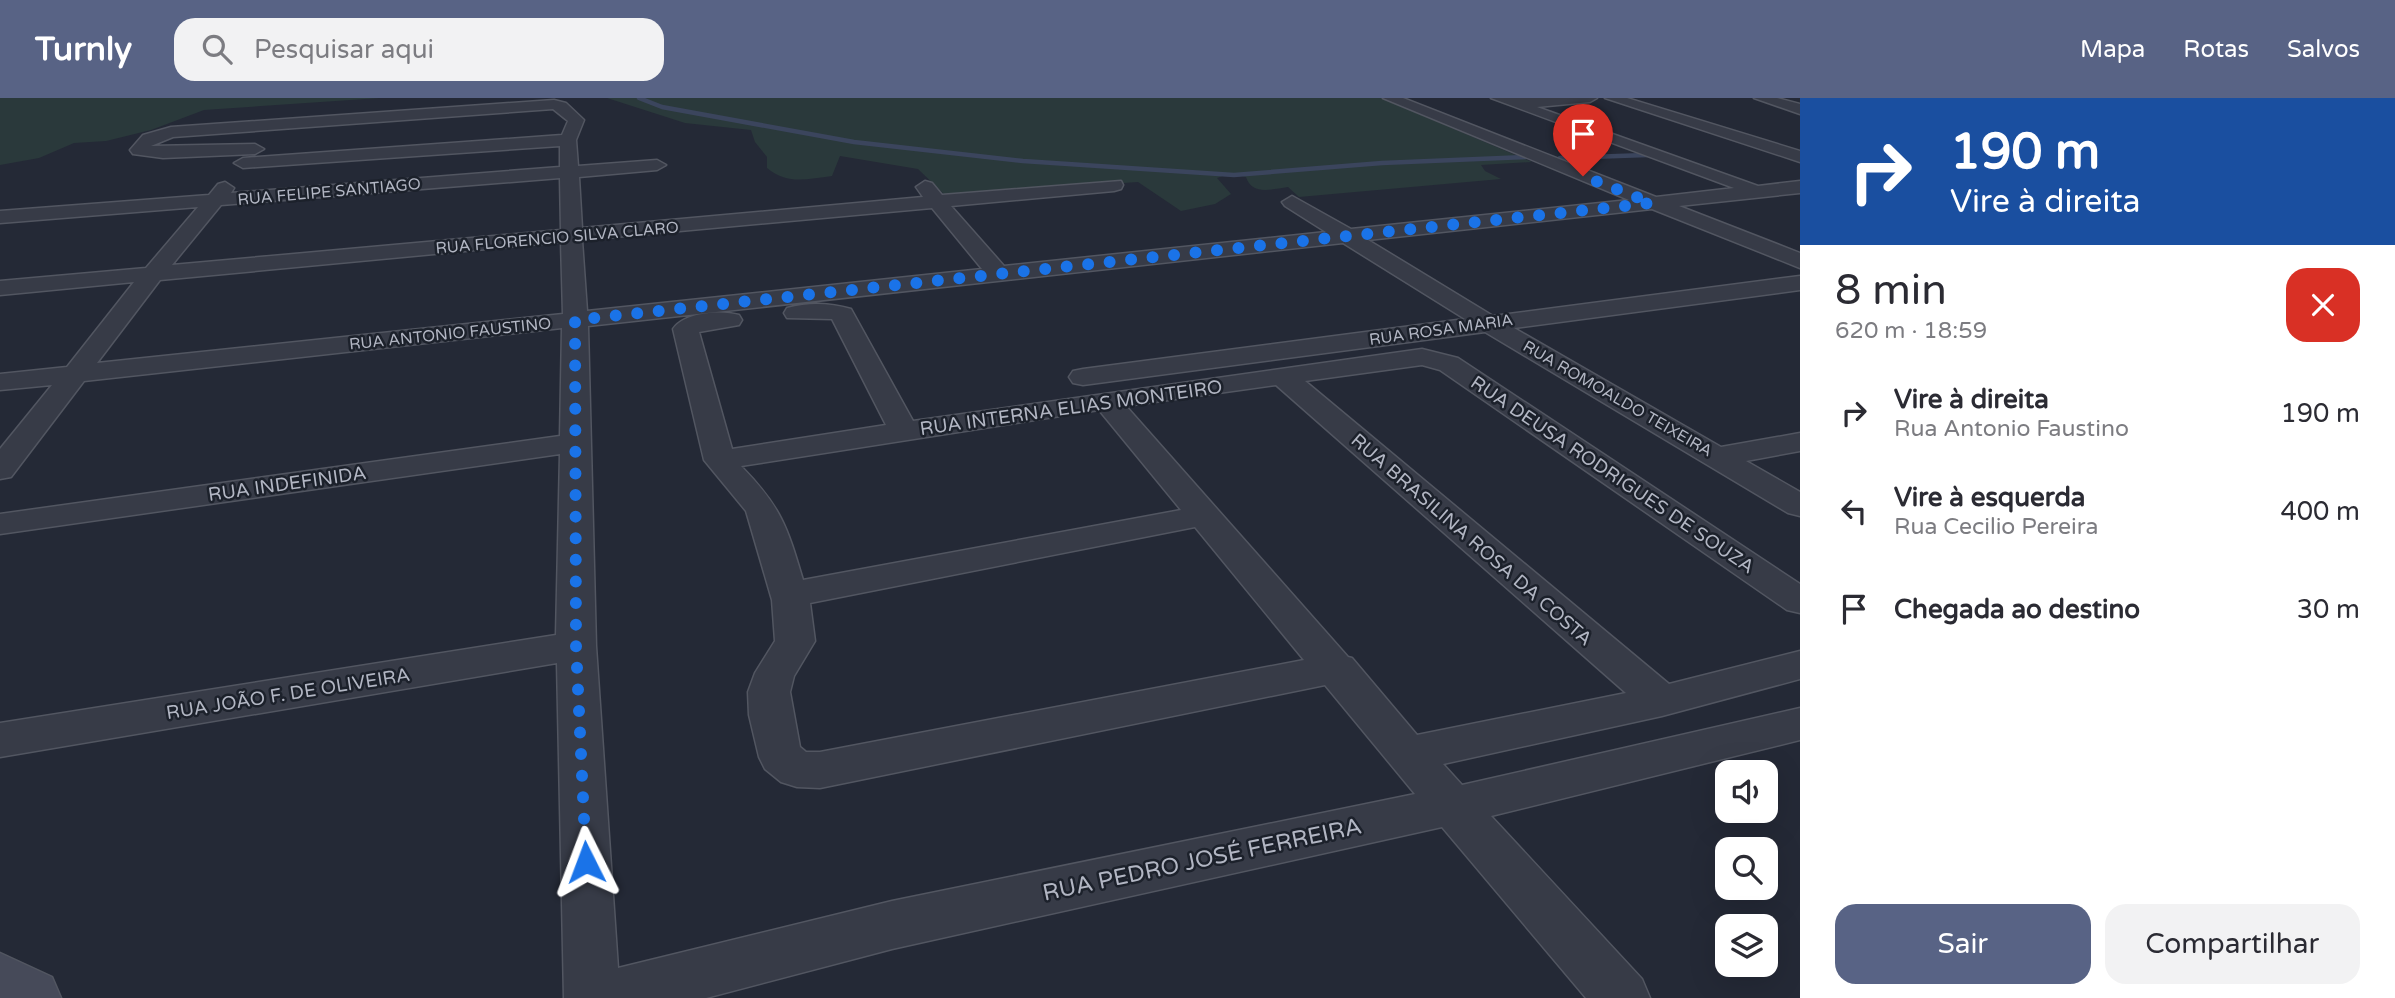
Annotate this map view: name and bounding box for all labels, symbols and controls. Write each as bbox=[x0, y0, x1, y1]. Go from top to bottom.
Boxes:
search box bbox=[174, 18, 664, 81]
text: Turnly bbox=[35, 30, 132, 69]
icon: search bbox=[198, 30, 236, 68]
text: Pesquisar aqui bbox=[254, 34, 434, 65]
text: Mapa bbox=[2080, 35, 2145, 64]
text: Rotas bbox=[2183, 35, 2249, 64]
text: Salvos bbox=[2287, 35, 2360, 64]
pin bbox=[1553, 104, 1613, 176]
icon: arrive bbox=[1564, 115, 1602, 153]
text: 190 m bbox=[1950, 123, 2100, 182]
icon: right bbox=[1835, 126, 1926, 217]
street label: RUA FELIPE SANTIAGO bbox=[237, 174, 422, 210]
text: Vire à direita bbox=[1950, 183, 2141, 221]
street label: RUA FLORENCIO SILVA CLARO bbox=[435, 217, 680, 259]
text: 8 min bbox=[1835, 265, 1947, 316]
button: close bbox=[2286, 268, 2360, 342]
street label: RUA ROSA MARIA bbox=[1368, 310, 1514, 350]
street label: RUA ANTONIO FAUSTINO bbox=[348, 313, 552, 355]
text: 620 m · 18:59 bbox=[1835, 317, 1987, 345]
street label: RUA ROMOALDO TEIXEIRA bbox=[1519, 336, 1716, 461]
street label: RUA DEUSA RODRIGUES DE SOUZA bbox=[1467, 371, 1758, 578]
street label: RUA INTERNA ELIAS MONTEIRO bbox=[918, 376, 1224, 440]
text: Vire à direita bbox=[1894, 384, 2049, 415]
icon: right bbox=[1835, 394, 1873, 432]
text: 190 m bbox=[2280, 398, 2360, 429]
text: Rua Antonio Faustino bbox=[1894, 415, 2129, 443]
street label: RUA BRASILINA ROSA DA COSTA bbox=[1346, 429, 1596, 650]
street label: RUA INDEFINIDA bbox=[207, 462, 368, 506]
text: Vire à esquerda bbox=[1894, 482, 2085, 513]
icon: left bbox=[1835, 492, 1873, 530]
text: 400 m bbox=[2280, 496, 2360, 527]
text: Rua Cecilio Pereira bbox=[1894, 513, 2098, 541]
icon: arrive bbox=[1835, 590, 1873, 628]
text: Chegada ao destino bbox=[1894, 594, 2140, 625]
text: 30 m bbox=[2297, 594, 2360, 625]
street label: RUA JOÃO F. DE OLIVEIRA bbox=[165, 663, 412, 724]
map controls bbox=[1715, 760, 1778, 977]
button: sound bbox=[1715, 760, 1778, 823]
street label: RUA PEDRO JOSÉ FERREIRA bbox=[1040, 812, 1364, 907]
position arrow bbox=[549, 825, 623, 899]
button: search bbox=[1715, 837, 1778, 900]
button: Sair bbox=[1835, 904, 2091, 984]
button: Compartilhar bbox=[2105, 904, 2360, 984]
button: layers bbox=[1715, 914, 1778, 977]

